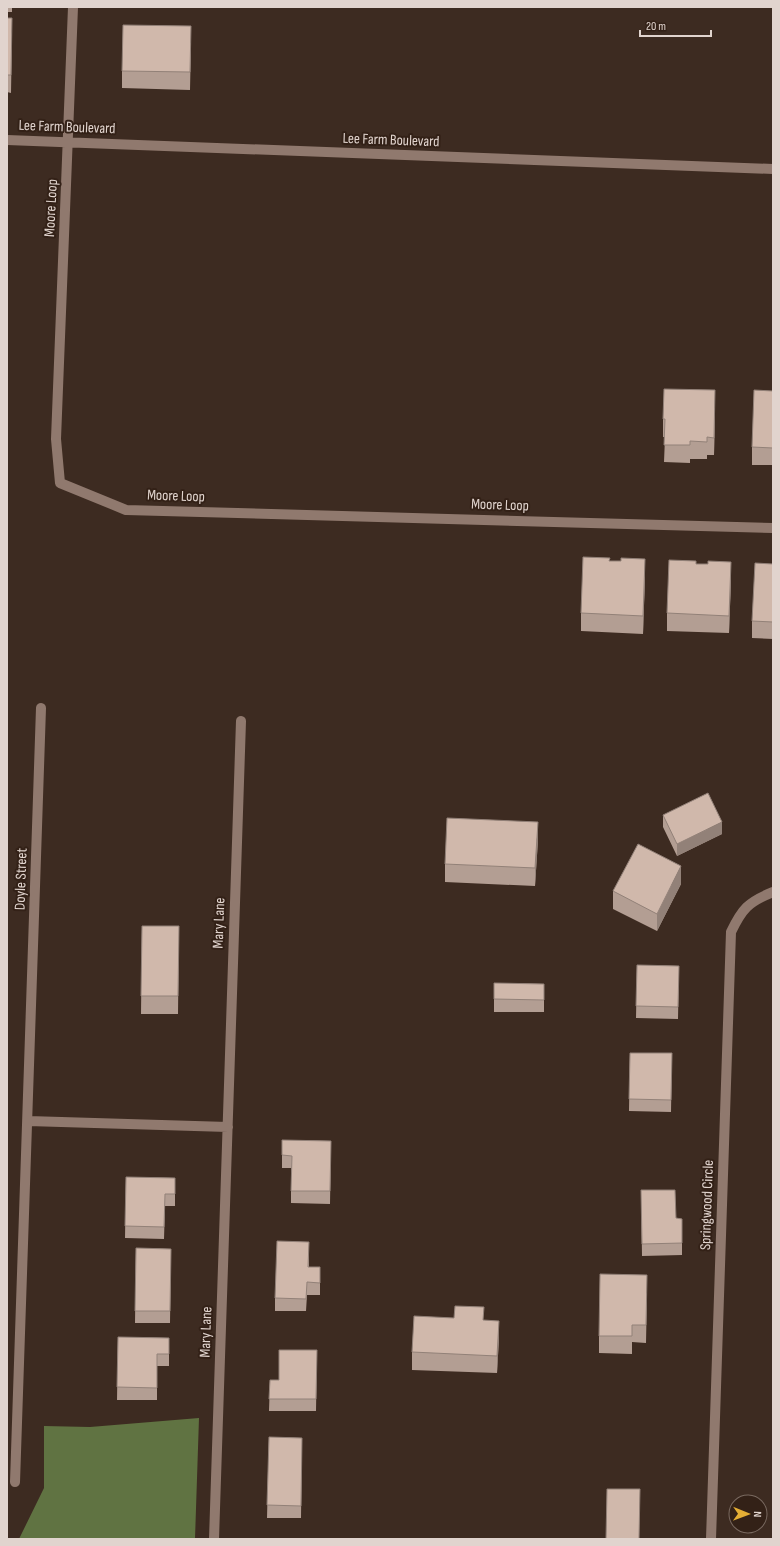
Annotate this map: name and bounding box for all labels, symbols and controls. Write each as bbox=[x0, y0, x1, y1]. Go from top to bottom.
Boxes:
scale bar bbox=[640, 12, 711, 38]
text: 20 m bbox=[646, 19, 666, 34]
street label: Lee Farm Boulevard bbox=[18, 116, 116, 138]
street label: Lee Farm Boulevard bbox=[342, 129, 440, 151]
street label: Moore Loop bbox=[40, 179, 62, 237]
street label: Moore Loop bbox=[147, 485, 205, 507]
street label: Moore Loop bbox=[471, 494, 529, 516]
street label: Doyle Street bbox=[10, 847, 32, 910]
street label: Mary Lane bbox=[209, 897, 229, 949]
street label: Springwood Circle bbox=[696, 1159, 718, 1251]
street label: Mary Lane bbox=[196, 1306, 216, 1358]
north arrow bbox=[728, 1494, 768, 1534]
text: N bbox=[751, 1511, 764, 1517]

